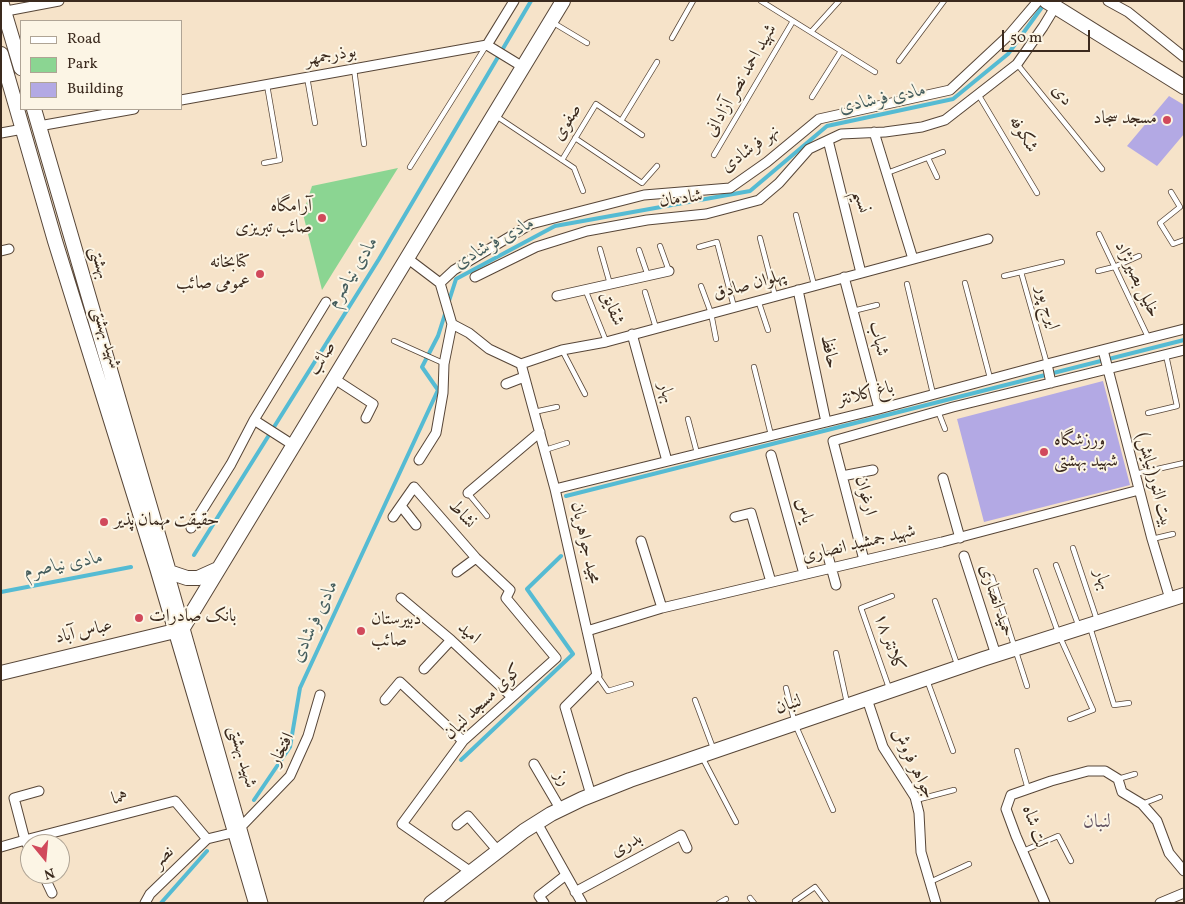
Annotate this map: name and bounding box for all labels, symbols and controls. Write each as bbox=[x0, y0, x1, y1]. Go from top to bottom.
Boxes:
legend bbox=[20, 20, 182, 110]
scale bar bbox=[1005, 20, 1092, 52]
street label: شهید احمد نصر آزادانی bbox=[701, 21, 783, 141]
text: 50 m bbox=[1010, 28, 1042, 49]
text: Road bbox=[67, 29, 101, 50]
street label: بوذرجمهر bbox=[304, 42, 358, 72]
text: Park bbox=[67, 54, 98, 75]
text: Building bbox=[67, 79, 123, 100]
water label: مادی فرشادی bbox=[837, 80, 929, 120]
street label: دی bbox=[1046, 81, 1076, 111]
street label: صفوی bbox=[548, 101, 588, 145]
place label: مسجد سجاد bbox=[1093, 109, 1157, 131]
street label: شکوفه bbox=[1003, 113, 1041, 157]
marker: مسجد سجاد bbox=[1161, 114, 1173, 126]
street label: نهر فرشادی bbox=[718, 122, 784, 178]
street label: شادمان bbox=[658, 187, 704, 213]
street label: نسیم bbox=[847, 188, 873, 216]
place label: آرامگاه صائب تبریزی bbox=[235, 197, 312, 240]
marker: آرامگاه صائب تبریزی bbox=[316, 212, 328, 224]
water label: مادی فرشادی bbox=[451, 213, 539, 275]
water label: مادی نیاصرم bbox=[323, 233, 385, 313]
street label: خلیل بصیرنژاد bbox=[1108, 238, 1164, 322]
street label: بهشتی bbox=[83, 244, 113, 282]
place label: کتابخانه عمومی صائب bbox=[176, 253, 250, 296]
street label: پهلوان صادق bbox=[711, 266, 789, 306]
marker: کتابخانه عمومی صائب bbox=[254, 268, 266, 280]
street label: ایرج پور bbox=[1029, 284, 1063, 332]
street label: شقایق bbox=[594, 288, 628, 330]
street label: شهید بهشتی bbox=[85, 304, 125, 372]
street label: شهاب bbox=[862, 319, 892, 359]
street label: حافظ bbox=[814, 333, 842, 371]
street label: صائب bbox=[304, 338, 342, 380]
street label: باغ کلانتر bbox=[836, 378, 896, 412]
street label: بهار bbox=[652, 380, 678, 406]
street label: بیت النور(نیایش) bbox=[1130, 430, 1176, 530]
place label: ورزشگاه شهید بهشتی bbox=[1054, 431, 1118, 474]
marker: ورزشگاه شهید بهشتی bbox=[1038, 446, 1050, 458]
street label: ارغوان bbox=[848, 474, 880, 518]
street label: نشاط bbox=[443, 496, 479, 534]
street label: یاس bbox=[789, 496, 817, 526]
street label: مجید جواهریان bbox=[564, 500, 604, 586]
place label: حقیقت مهمان پذیر bbox=[114, 511, 219, 533]
marker: حقیقت مهمان پذیر bbox=[98, 516, 110, 528]
street label: شهید جمشید انصاری bbox=[800, 521, 918, 569]
water label: مادی نیاصرم bbox=[22, 547, 106, 585]
street label: حمید انصاری bbox=[973, 562, 1017, 640]
street label: بهار bbox=[1088, 567, 1114, 593]
water label: مادی فرشادی bbox=[287, 577, 345, 667]
place label: بانک صادرات bbox=[149, 607, 236, 629]
place label: دبیرستان صائب bbox=[371, 610, 421, 652]
street label: کلانتر ۱۸ bbox=[868, 611, 908, 675]
marker: بانک صادرات bbox=[133, 612, 145, 624]
street label: عباس آباد bbox=[53, 616, 115, 650]
street label: امید bbox=[452, 618, 484, 650]
marker: دبیرستان صائب bbox=[355, 625, 367, 637]
street label: کوی مسجد لنبان bbox=[440, 660, 528, 746]
street label: لنبان bbox=[773, 691, 805, 721]
street label: شهید بهشتی bbox=[222, 723, 260, 791]
street label: جواهر فروش bbox=[886, 725, 938, 803]
street label: افتخار bbox=[266, 730, 300, 770]
street label: رز bbox=[548, 767, 574, 791]
street label: هما bbox=[110, 787, 130, 811]
street label: لت شاه bbox=[1016, 803, 1050, 851]
district label: لنبان bbox=[1083, 813, 1111, 835]
street label: بدری bbox=[608, 829, 646, 863]
north arrow bbox=[20, 834, 70, 884]
street label: نصر bbox=[148, 842, 180, 874]
text: N bbox=[42, 862, 57, 883]

